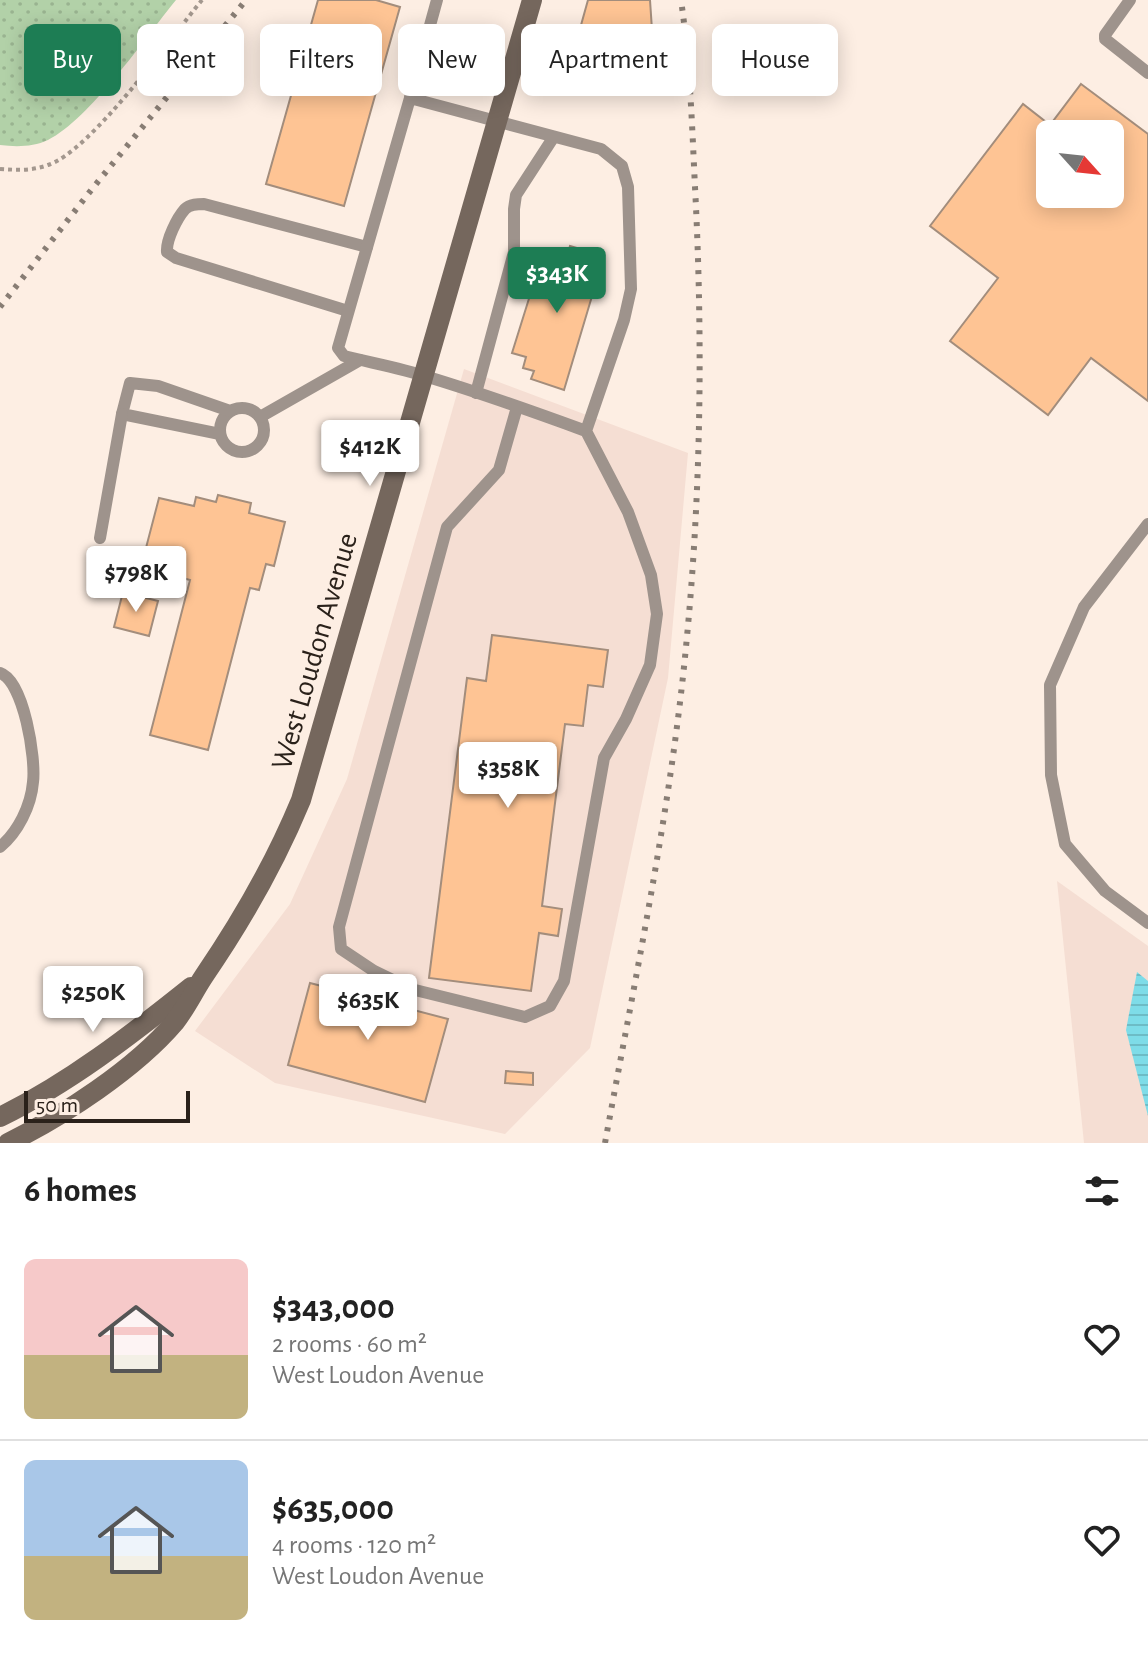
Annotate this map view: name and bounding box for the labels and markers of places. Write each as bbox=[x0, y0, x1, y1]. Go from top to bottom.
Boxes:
pin: $343K bbox=[501, 247, 613, 315]
pin: $412K bbox=[314, 420, 426, 488]
pin: $798K bbox=[80, 546, 192, 614]
pin: $358K bbox=[452, 742, 564, 810]
pin: $250K bbox=[37, 966, 149, 1034]
pin: $635K bbox=[312, 974, 424, 1042]

